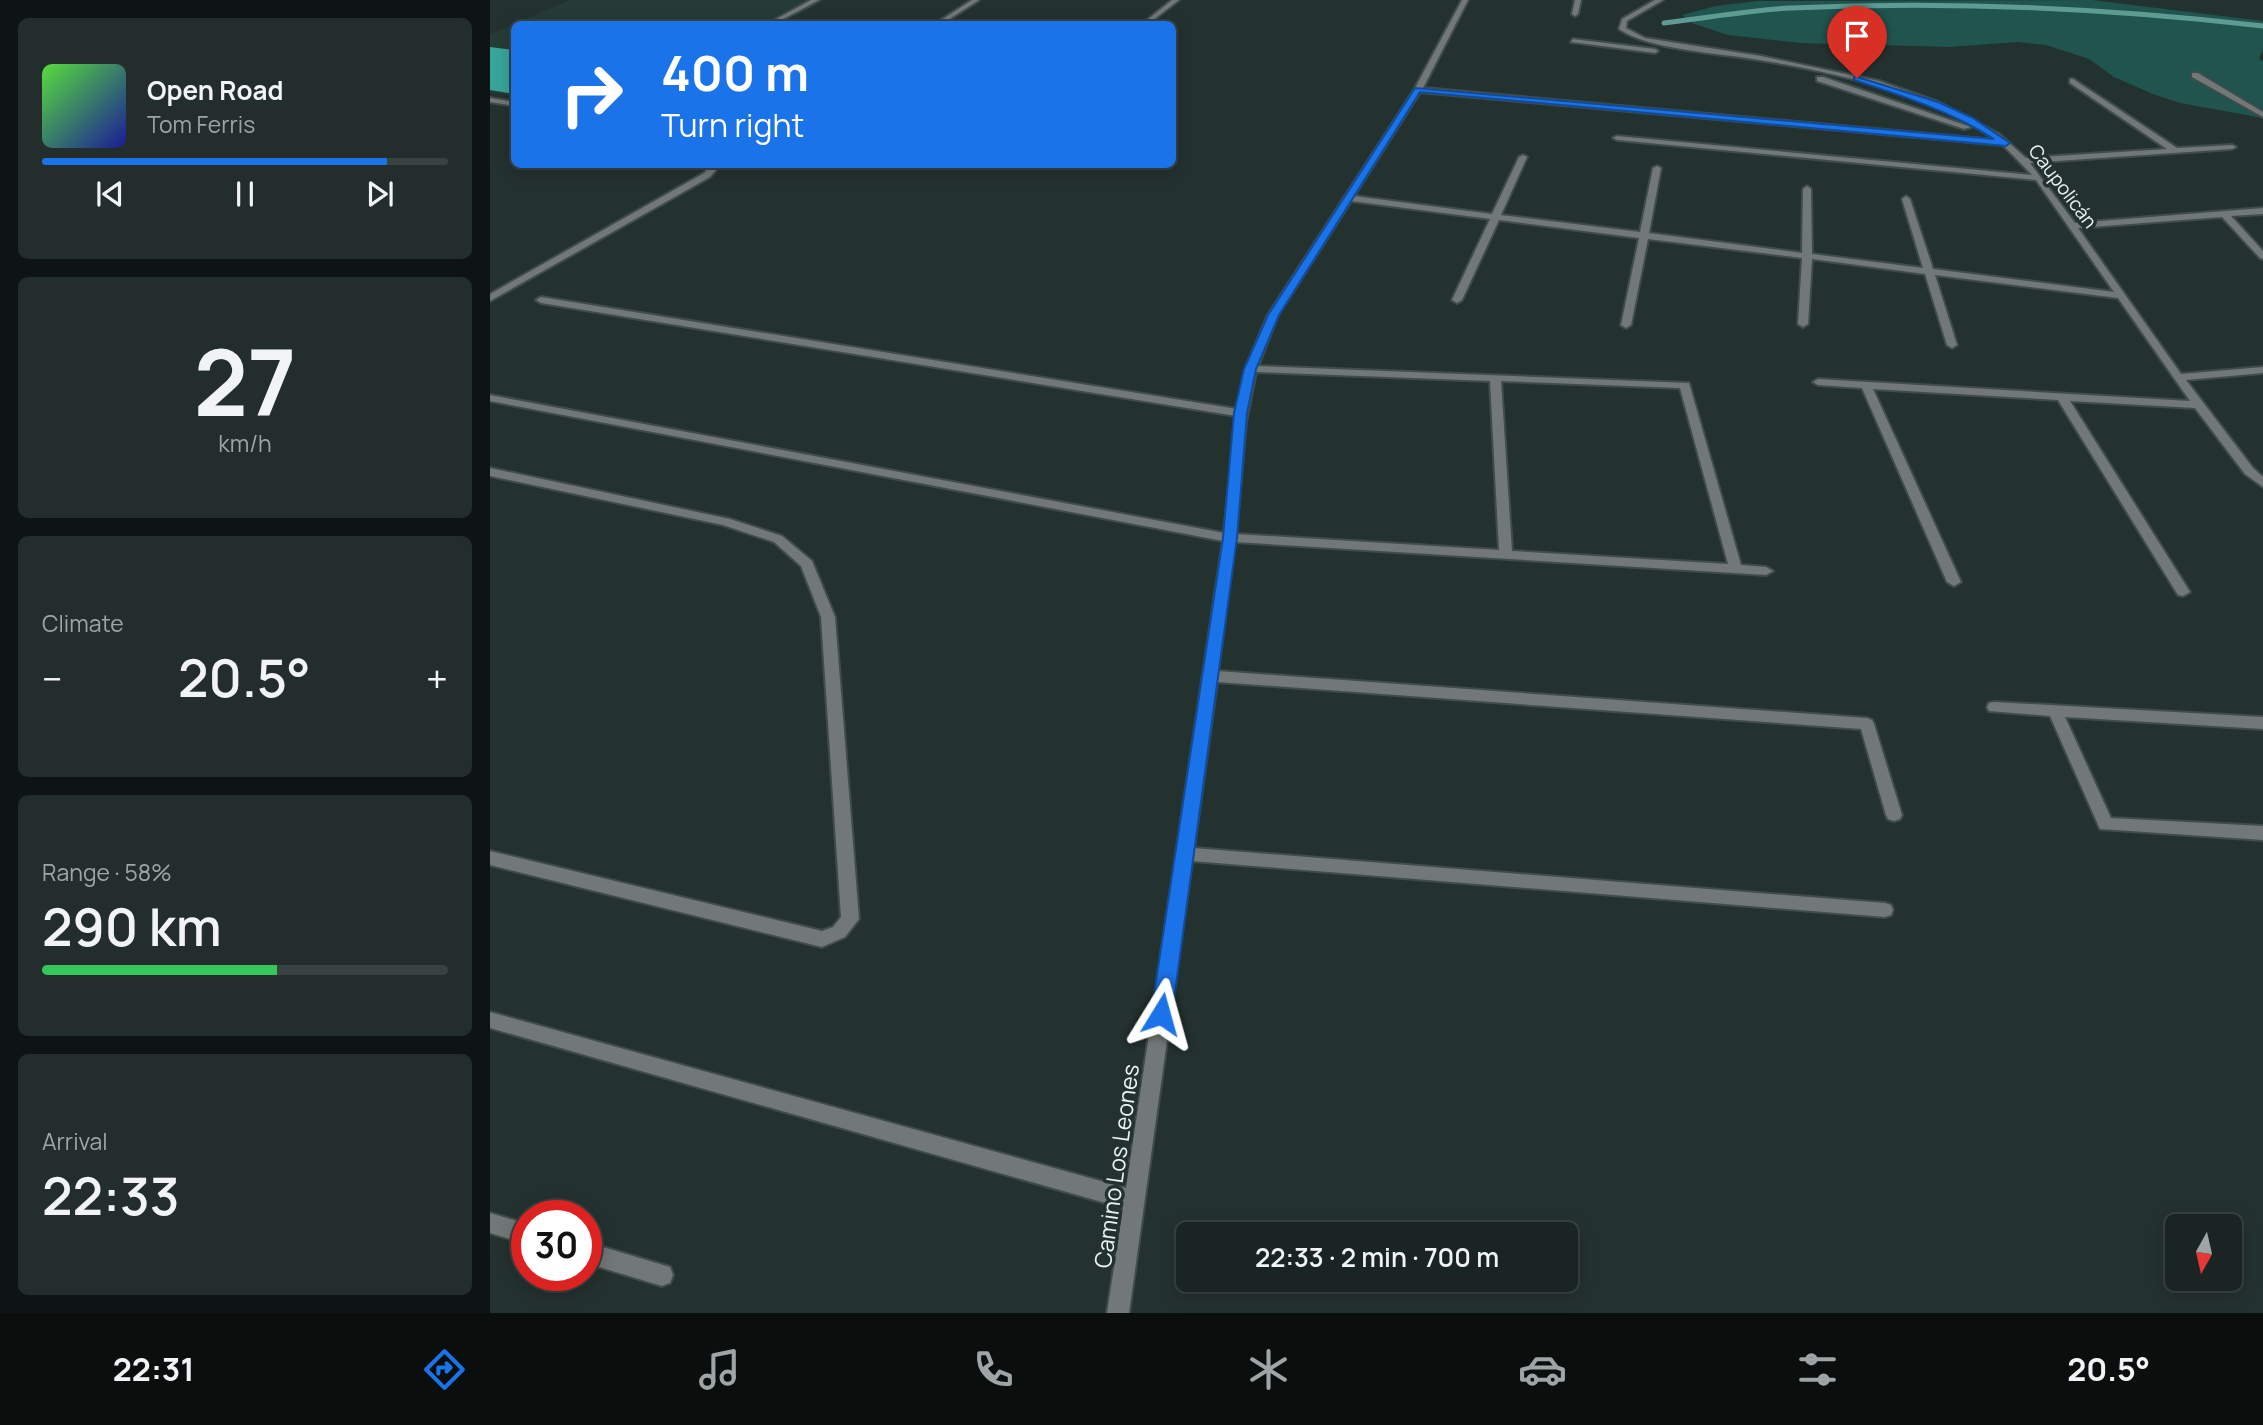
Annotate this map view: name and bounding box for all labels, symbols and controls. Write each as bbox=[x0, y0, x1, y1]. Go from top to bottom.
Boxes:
pin bbox=[1827, 6, 1887, 78]
icon: arrive bbox=[1838, 17, 1876, 55]
text: 400 m bbox=[661, 39, 809, 106]
icon: right bbox=[546, 49, 637, 140]
text: Open Road bbox=[147, 72, 283, 108]
text: Turn right bbox=[661, 103, 804, 147]
text: Tom Ferris bbox=[147, 108, 255, 140]
street label: Caupolicán bbox=[2023, 139, 2103, 233]
icon: previous bbox=[91, 175, 129, 213]
icon: pause bbox=[226, 175, 264, 213]
icon: next bbox=[361, 175, 399, 213]
text: 27 bbox=[194, 319, 296, 443]
text: km/h bbox=[218, 427, 272, 459]
text: Climate bbox=[42, 607, 124, 639]
text: 20.5° bbox=[178, 642, 311, 713]
text: − bbox=[42, 652, 63, 704]
text: + bbox=[426, 652, 448, 704]
text: Range · 58% bbox=[42, 856, 172, 888]
text: 290 km bbox=[42, 891, 222, 962]
position arrow bbox=[1124, 977, 1198, 1051]
street label: Camino Los Leones bbox=[1086, 1062, 1146, 1270]
text: Arrival bbox=[42, 1125, 108, 1157]
text: 22:33 bbox=[42, 1160, 180, 1231]
speed limit sign: 30 bbox=[511, 1200, 602, 1291]
north arrow bbox=[2165, 1214, 2242, 1292]
map controls bbox=[2165, 1214, 2242, 1291]
text: 22:33 · 2 min · 700 m bbox=[1255, 1239, 1499, 1275]
icon: directions bbox=[420, 1345, 469, 1394]
icon: music bbox=[695, 1345, 744, 1394]
icon: phone bbox=[969, 1345, 1018, 1394]
icon: climate bbox=[1244, 1345, 1293, 1394]
icon: car bbox=[1518, 1345, 1567, 1394]
icon: filters bbox=[1793, 1345, 1842, 1394]
text: 22:31 bbox=[113, 1347, 194, 1391]
text: 20.5° bbox=[2067, 1347, 2150, 1391]

